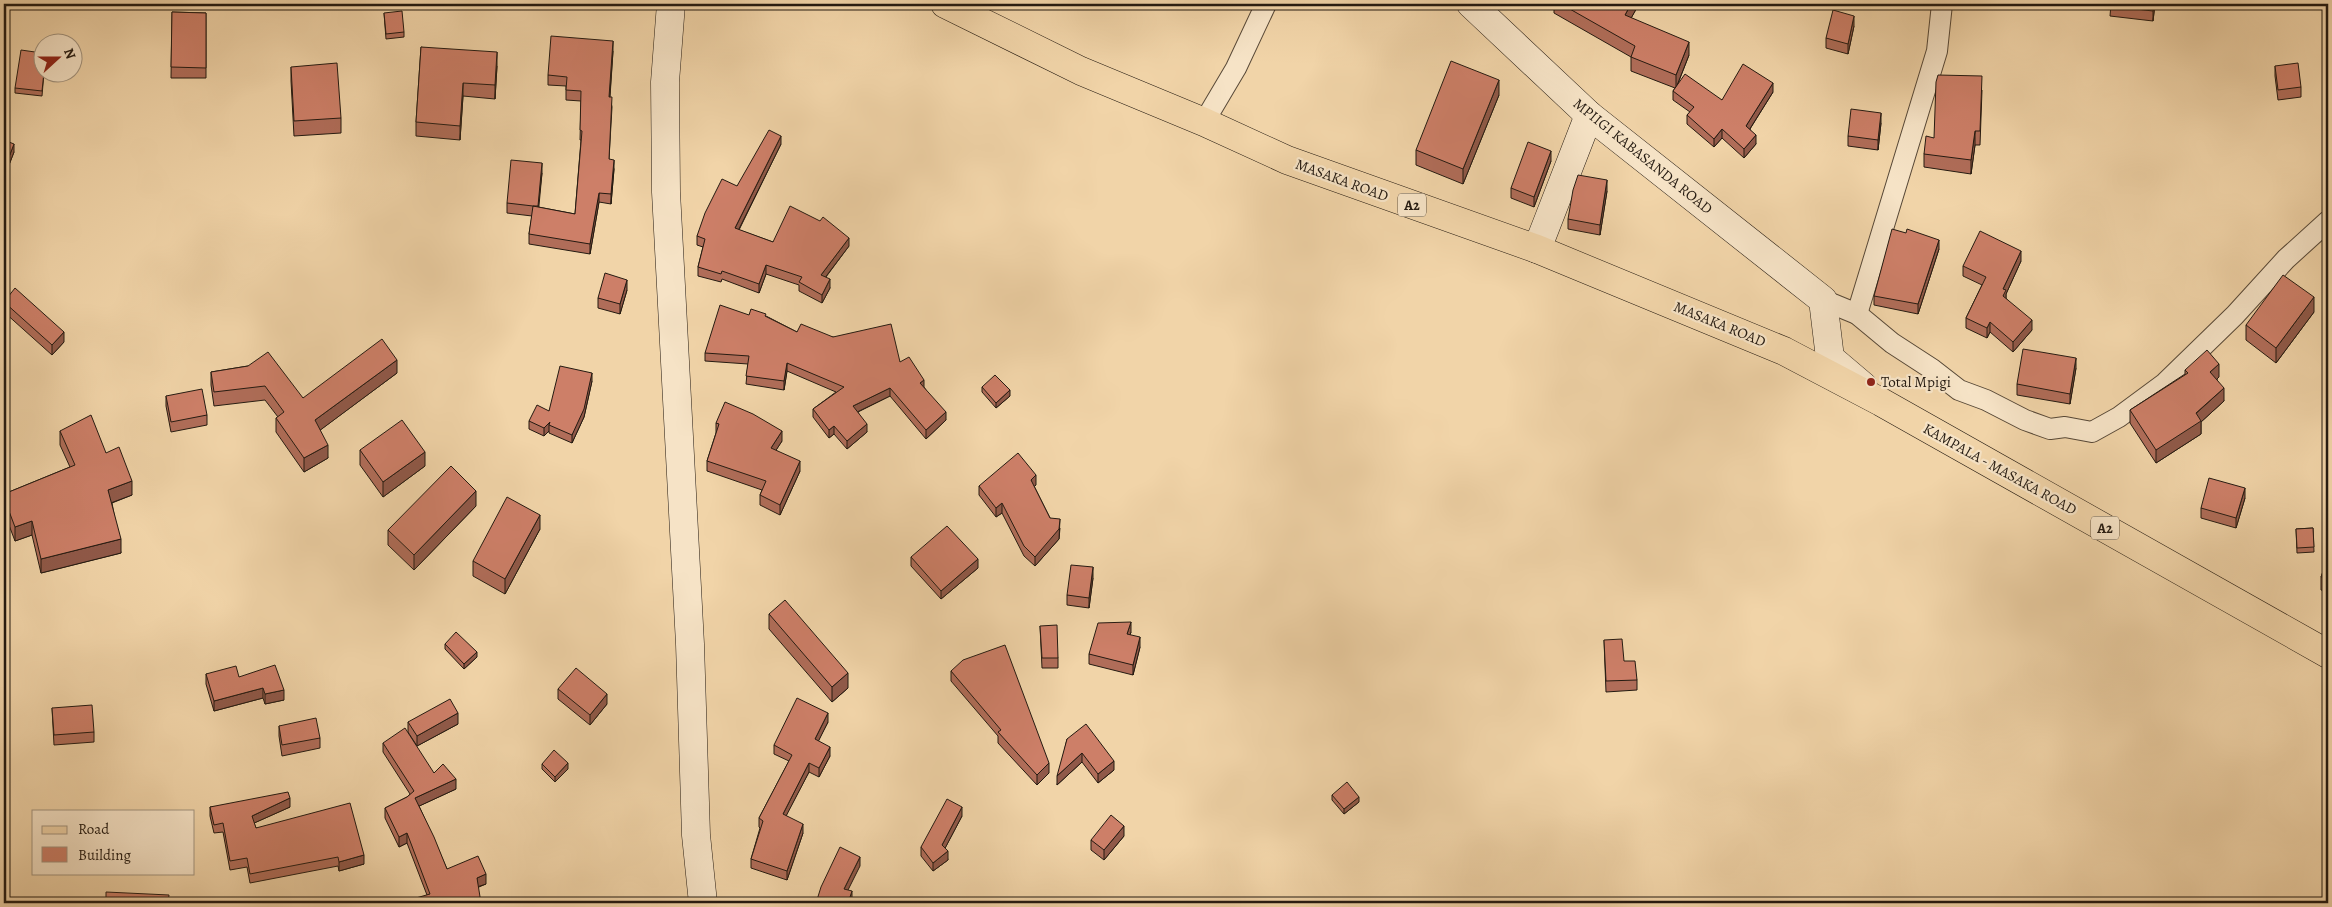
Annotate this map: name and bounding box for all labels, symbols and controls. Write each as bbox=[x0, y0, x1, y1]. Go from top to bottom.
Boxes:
north arrow bbox=[32, 32, 82, 82]
text: N bbox=[59, 45, 80, 62]
street label: MPIIGI KABASANDA ROAD bbox=[1569, 93, 1717, 219]
street label: MASAKA ROAD bbox=[1293, 154, 1391, 206]
road number: A2 bbox=[1398, 194, 1426, 216]
street label: MASAKA ROAD bbox=[1671, 296, 1769, 352]
place label: Total Mpigi bbox=[1881, 372, 1951, 392]
marker: Total Mpigi bbox=[1865, 376, 1877, 388]
street label: KAMPALA - MASAKA ROAD bbox=[1920, 418, 2080, 520]
road number: A2 bbox=[2091, 516, 2119, 540]
legend bbox=[32, 810, 195, 874]
text: Road bbox=[78, 819, 110, 839]
text: Building bbox=[78, 845, 131, 865]

